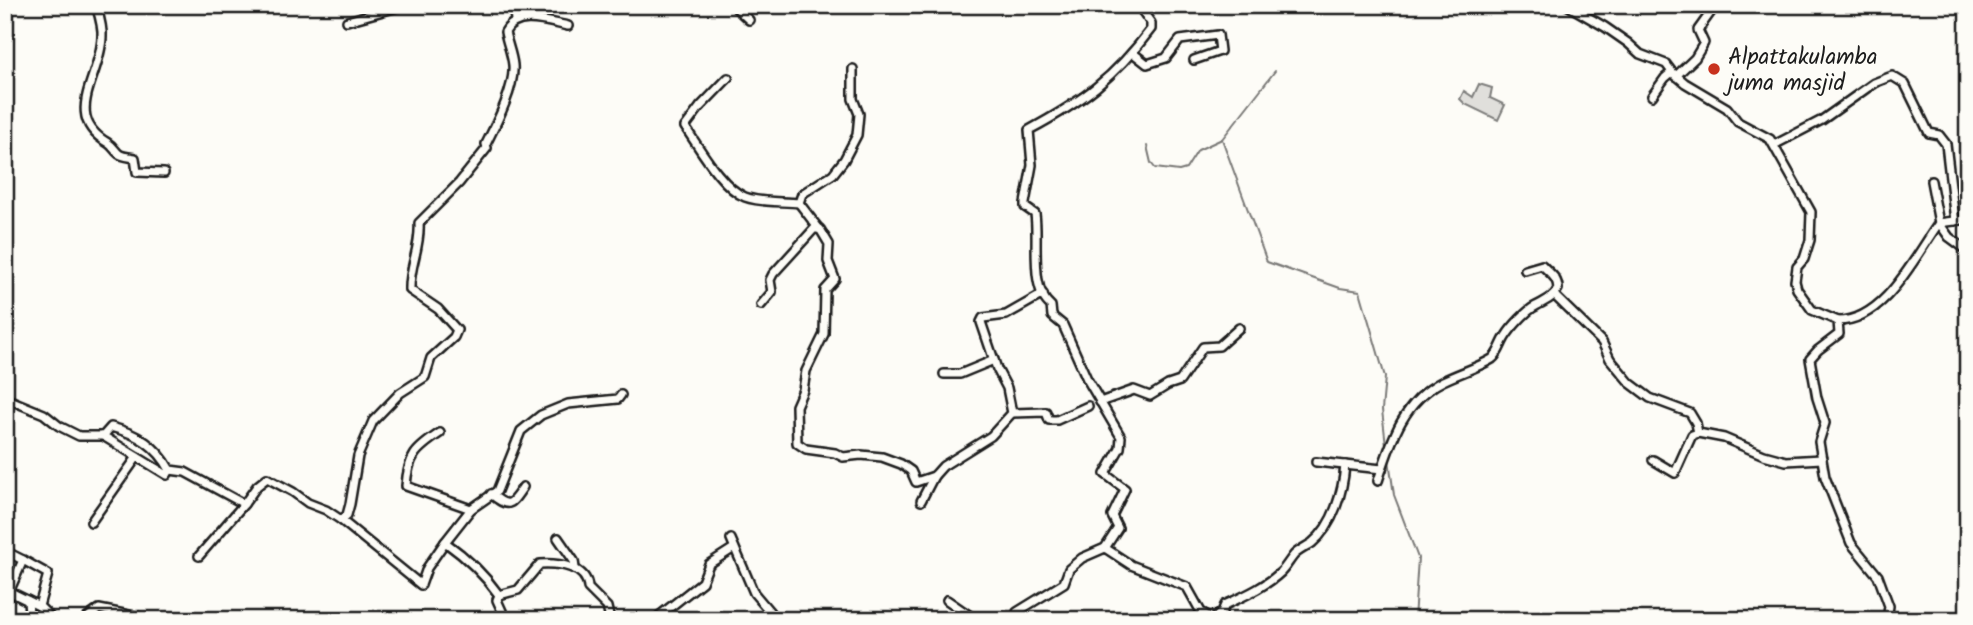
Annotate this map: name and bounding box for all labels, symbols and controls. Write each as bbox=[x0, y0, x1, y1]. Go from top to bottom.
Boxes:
place label: Alpattakulamba juma masjid bbox=[1722, 40, 1877, 102]
marker: Alpattakulamba juma masjid bbox=[1706, 61, 1722, 77]

